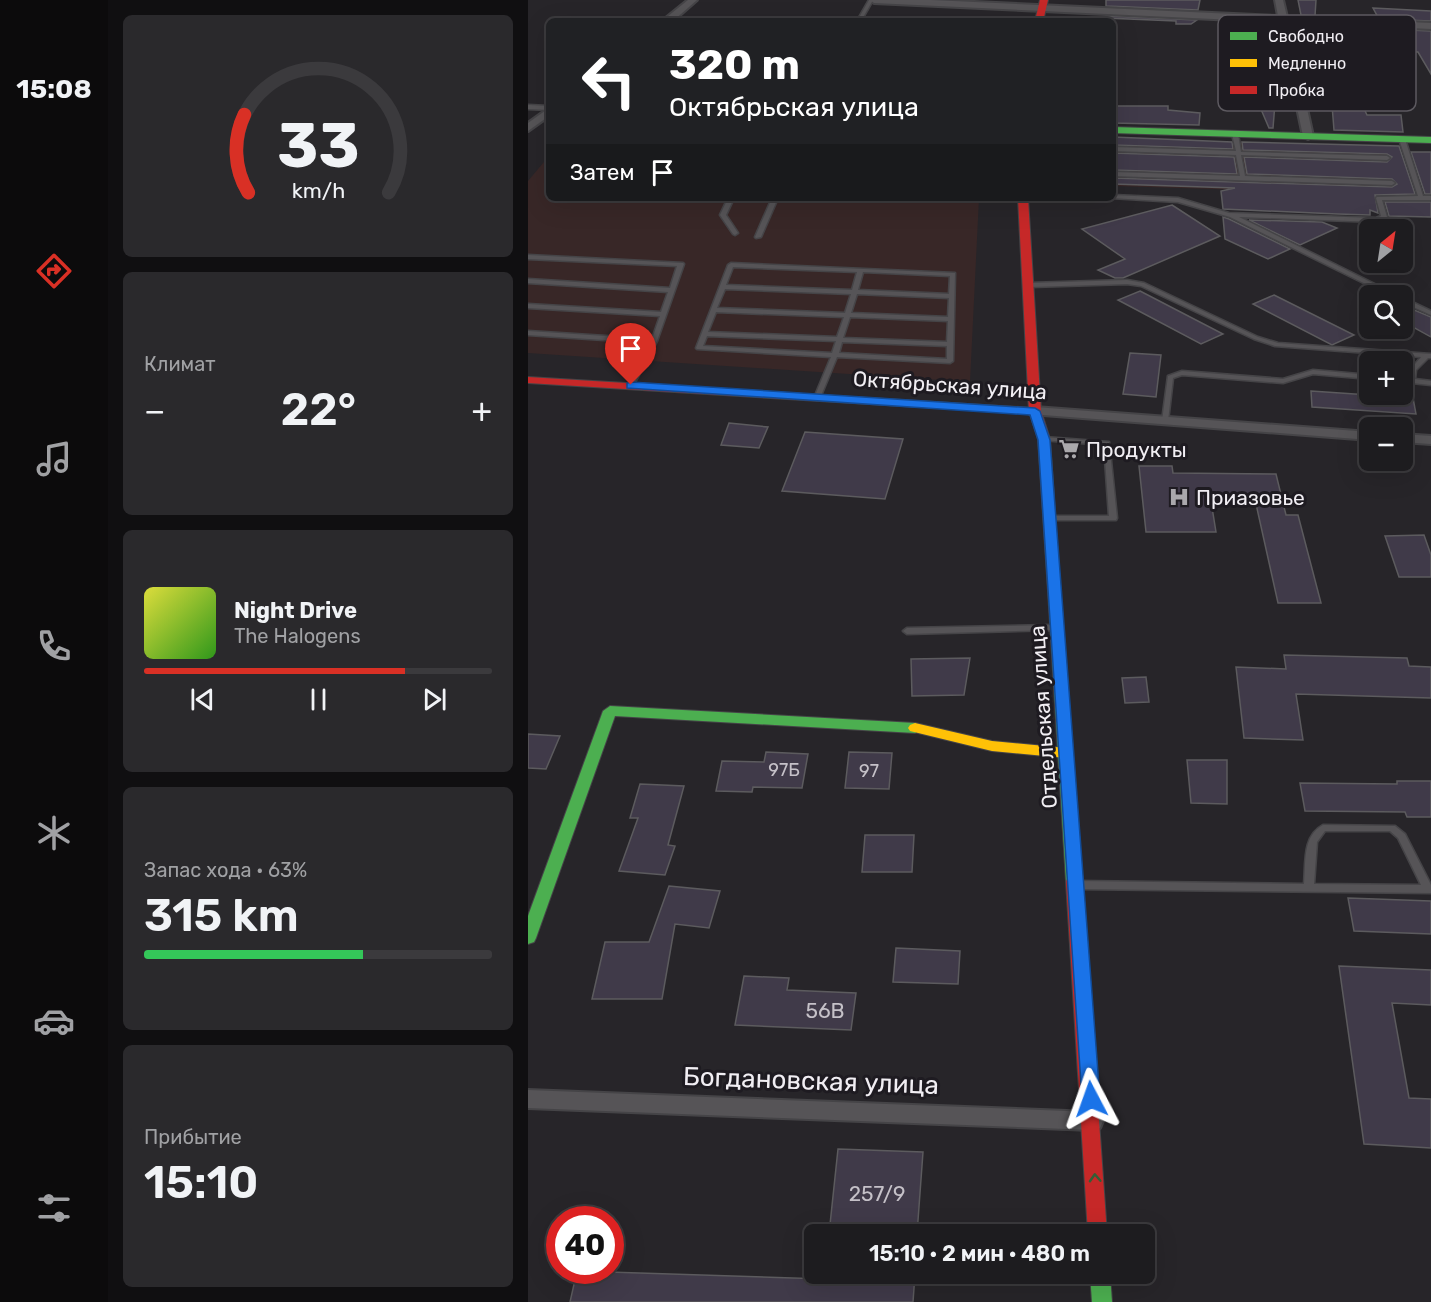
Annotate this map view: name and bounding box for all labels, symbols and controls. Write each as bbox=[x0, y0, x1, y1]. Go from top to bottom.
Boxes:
legend bbox=[1218, 15, 1416, 111]
text: Свободно bbox=[1268, 27, 1344, 46]
text: 320 m bbox=[669, 40, 800, 90]
icon: left bbox=[570, 42, 648, 120]
text: Медленно bbox=[1268, 54, 1346, 73]
text: 15:08 bbox=[16, 73, 92, 105]
text: Пробка bbox=[1268, 81, 1325, 100]
text: Октябрьская улица bbox=[669, 91, 919, 123]
text: 33 bbox=[277, 109, 359, 183]
icon: arrive bbox=[646, 156, 679, 189]
text: Затем bbox=[570, 159, 634, 186]
text: km/h bbox=[291, 179, 345, 204]
north arrow bbox=[1359, 219, 1413, 273]
map controls bbox=[1359, 219, 1413, 471]
icon: directions bbox=[33, 250, 75, 292]
button: search bbox=[1359, 285, 1413, 339]
pin bbox=[605, 323, 656, 385]
icon: arrive bbox=[614, 332, 647, 365]
button: + bbox=[1359, 351, 1413, 405]
text: Климат bbox=[144, 352, 216, 376]
street label: Октябрьская улица bbox=[852, 366, 1048, 404]
text: 22° bbox=[281, 383, 356, 436]
text: − bbox=[144, 391, 165, 430]
text: + bbox=[471, 391, 492, 430]
button: − bbox=[1359, 417, 1413, 471]
supermarket icon: Продукты bbox=[1057, 437, 1081, 461]
place label: Продукты bbox=[1086, 437, 1187, 462]
icon: music bbox=[33, 438, 75, 480]
hospital icon: Приазовье bbox=[1167, 485, 1191, 509]
place label: Приазовье bbox=[1196, 485, 1305, 510]
text: Night Drive bbox=[234, 597, 357, 624]
text: The Halogens bbox=[234, 624, 361, 648]
icon: phone bbox=[33, 625, 75, 667]
street label: Отдельская улица bbox=[1024, 625, 1062, 809]
icon: previous bbox=[186, 683, 219, 716]
icon: pause bbox=[302, 683, 335, 716]
icon: next bbox=[418, 683, 451, 716]
house number: 97Б bbox=[768, 759, 800, 781]
house number: 97 bbox=[859, 760, 879, 782]
icon: climate bbox=[33, 812, 75, 854]
text: Запас хода · 63% bbox=[144, 858, 307, 882]
text: 315 km bbox=[144, 889, 299, 942]
house number: 56В bbox=[805, 998, 845, 1023]
icon: car bbox=[33, 1000, 75, 1042]
street label: Богдановская улица bbox=[683, 1061, 939, 1101]
position arrow bbox=[1059, 1067, 1123, 1131]
text: Прибытие bbox=[144, 1125, 242, 1149]
text: 15:10 bbox=[144, 1156, 258, 1209]
one-way arrow bbox=[1089, 1173, 1102, 1182]
house number: 257/9 bbox=[849, 1181, 905, 1206]
icon: filters bbox=[33, 1187, 75, 1229]
speed limit sign: 40 bbox=[546, 1206, 624, 1284]
text: 15:10 · 2 мин · 480 m bbox=[869, 1240, 1090, 1267]

